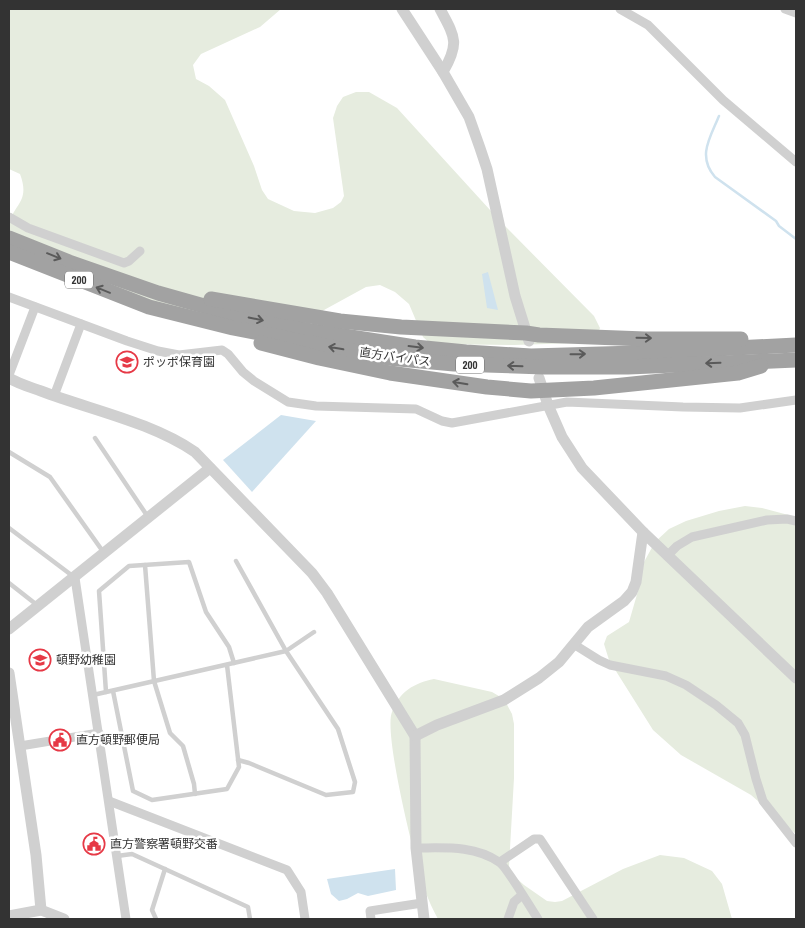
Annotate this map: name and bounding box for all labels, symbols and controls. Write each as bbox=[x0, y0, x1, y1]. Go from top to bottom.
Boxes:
one-way arrow bbox=[46, 252, 61, 261]
road number: 200 bbox=[65, 272, 93, 288]
one-way arrow bbox=[96, 285, 111, 294]
one-way arrow bbox=[247, 315, 263, 324]
one-way arrow bbox=[636, 333, 652, 343]
one-way arrow bbox=[407, 342, 423, 352]
one-way arrow bbox=[329, 343, 345, 353]
street label: 直方バイパス bbox=[358, 344, 432, 370]
school or university icon: ポッポ保育園 bbox=[115, 350, 139, 374]
one-way arrow bbox=[570, 350, 586, 359]
place label: ポッポ保育園 bbox=[143, 354, 215, 370]
road number: 200 bbox=[456, 356, 484, 374]
one-way arrow bbox=[705, 358, 721, 368]
one-way arrow bbox=[507, 362, 523, 371]
one-way arrow bbox=[453, 378, 469, 388]
school or university icon: 頓野幼稚園 bbox=[28, 648, 52, 672]
place label: 頓野幼稚園 bbox=[56, 652, 116, 668]
public building icon: 直方頓野郵便局 bbox=[48, 728, 72, 752]
place label: 直方頓野郵便局 bbox=[76, 732, 160, 748]
public building icon: 直方警察署頓野交番 bbox=[82, 832, 106, 856]
place label: 直方警察署頓野交番 bbox=[110, 836, 218, 852]

